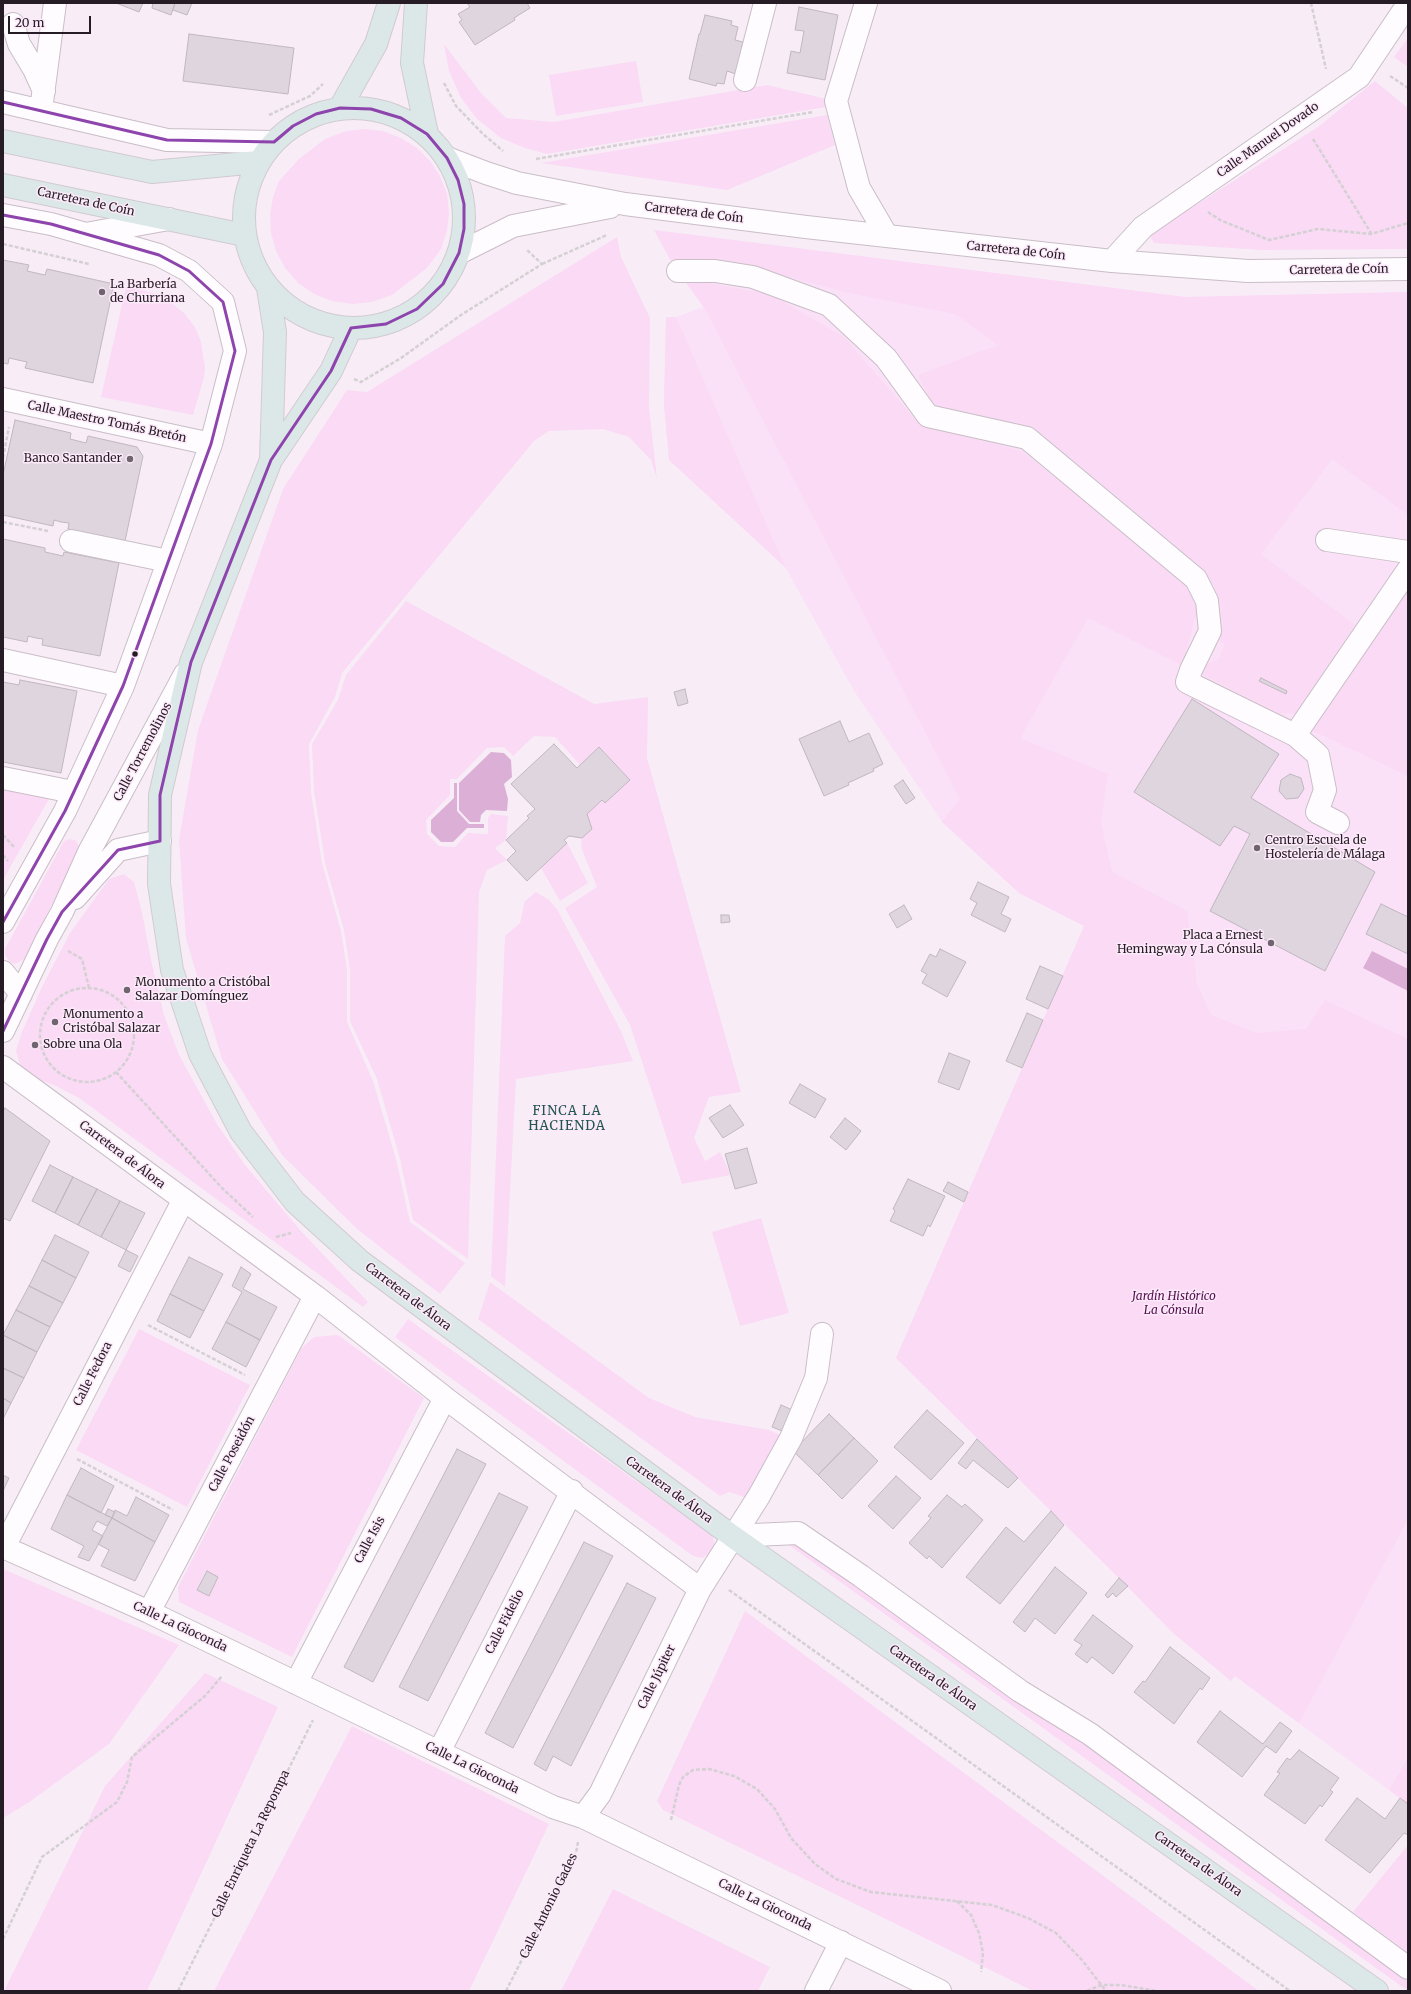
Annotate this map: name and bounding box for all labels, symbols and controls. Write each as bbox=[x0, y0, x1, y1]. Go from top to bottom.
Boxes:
scale bar bbox=[10, 8, 93, 34]
text: 20 m bbox=[15, 15, 44, 30]
street label: Calle Manuel Dovado bbox=[1214, 99, 1322, 181]
street label: Carretera de Coín bbox=[36, 185, 136, 219]
street label: Carretera de Coín bbox=[644, 200, 744, 226]
street label: Carretera de Coín bbox=[966, 239, 1066, 263]
street label: Carretera de Coín bbox=[1289, 262, 1389, 278]
place label: La Barbería de Churriana bbox=[110, 278, 185, 306]
marker: La Barbería de Churriana bbox=[97, 287, 107, 297]
street label: Calle Maestro Tomás Bretón bbox=[26, 398, 188, 446]
place label: Banco Santander bbox=[24, 452, 122, 466]
marker: Banco Santander bbox=[125, 454, 135, 464]
unlabelled marker bbox=[130, 649, 140, 659]
street label: Calle Torremolinos bbox=[111, 700, 175, 804]
place label: Centro Escuela de Hostelería de Málaga bbox=[1265, 834, 1385, 862]
marker: Centro Escuela de Hostelería de Málaga bbox=[1252, 843, 1262, 853]
place label: Placa a Ernest Hemingway y La Cónsula bbox=[1117, 929, 1263, 957]
marker: Placa a Ernest Hemingway y La Cónsula bbox=[1266, 938, 1276, 948]
place label: Monumento a Cristóbal Salazar Domínguez bbox=[135, 976, 270, 1004]
marker: Monumento a Cristóbal Salazar Domínguez bbox=[122, 985, 132, 995]
place label: Monumento a Cristóbal Salazar bbox=[63, 1008, 160, 1036]
marker: Monumento a Cristóbal Salazar bbox=[50, 1017, 60, 1027]
place label: Sobre una Ola bbox=[43, 1038, 122, 1052]
marker: Sobre una Ola bbox=[30, 1040, 40, 1050]
district label: FINCA LA HACIENDA bbox=[528, 1103, 606, 1134]
street label: Carretera de Álora bbox=[76, 1118, 168, 1192]
street label: Carretera de Álora bbox=[362, 1260, 454, 1334]
park label: Jardín Histórico La Cónsula bbox=[1132, 1290, 1216, 1318]
street label: Calle Fedora bbox=[71, 1339, 115, 1409]
street label: Calle Poseidón bbox=[206, 1414, 258, 1494]
street label: Carretera de Álora bbox=[623, 1454, 715, 1526]
street label: Calle Isis bbox=[352, 1514, 388, 1566]
street label: Calle Fidelio bbox=[483, 1588, 527, 1656]
street label: Calle La Gioconda bbox=[131, 1599, 229, 1655]
street label: Carretera de Álora bbox=[886, 1642, 980, 1714]
street label: Calle Júpiter bbox=[635, 1643, 679, 1711]
street label: Calle La Gioconda bbox=[423, 1739, 521, 1797]
street label: Calle Enriqueta La Repompa bbox=[209, 1768, 293, 1920]
street label: Carretera de Álora bbox=[1151, 1828, 1245, 1900]
street label: Calle Antonio Gades bbox=[517, 1851, 581, 1961]
street label: Calle La Gioconda bbox=[716, 1876, 814, 1934]

